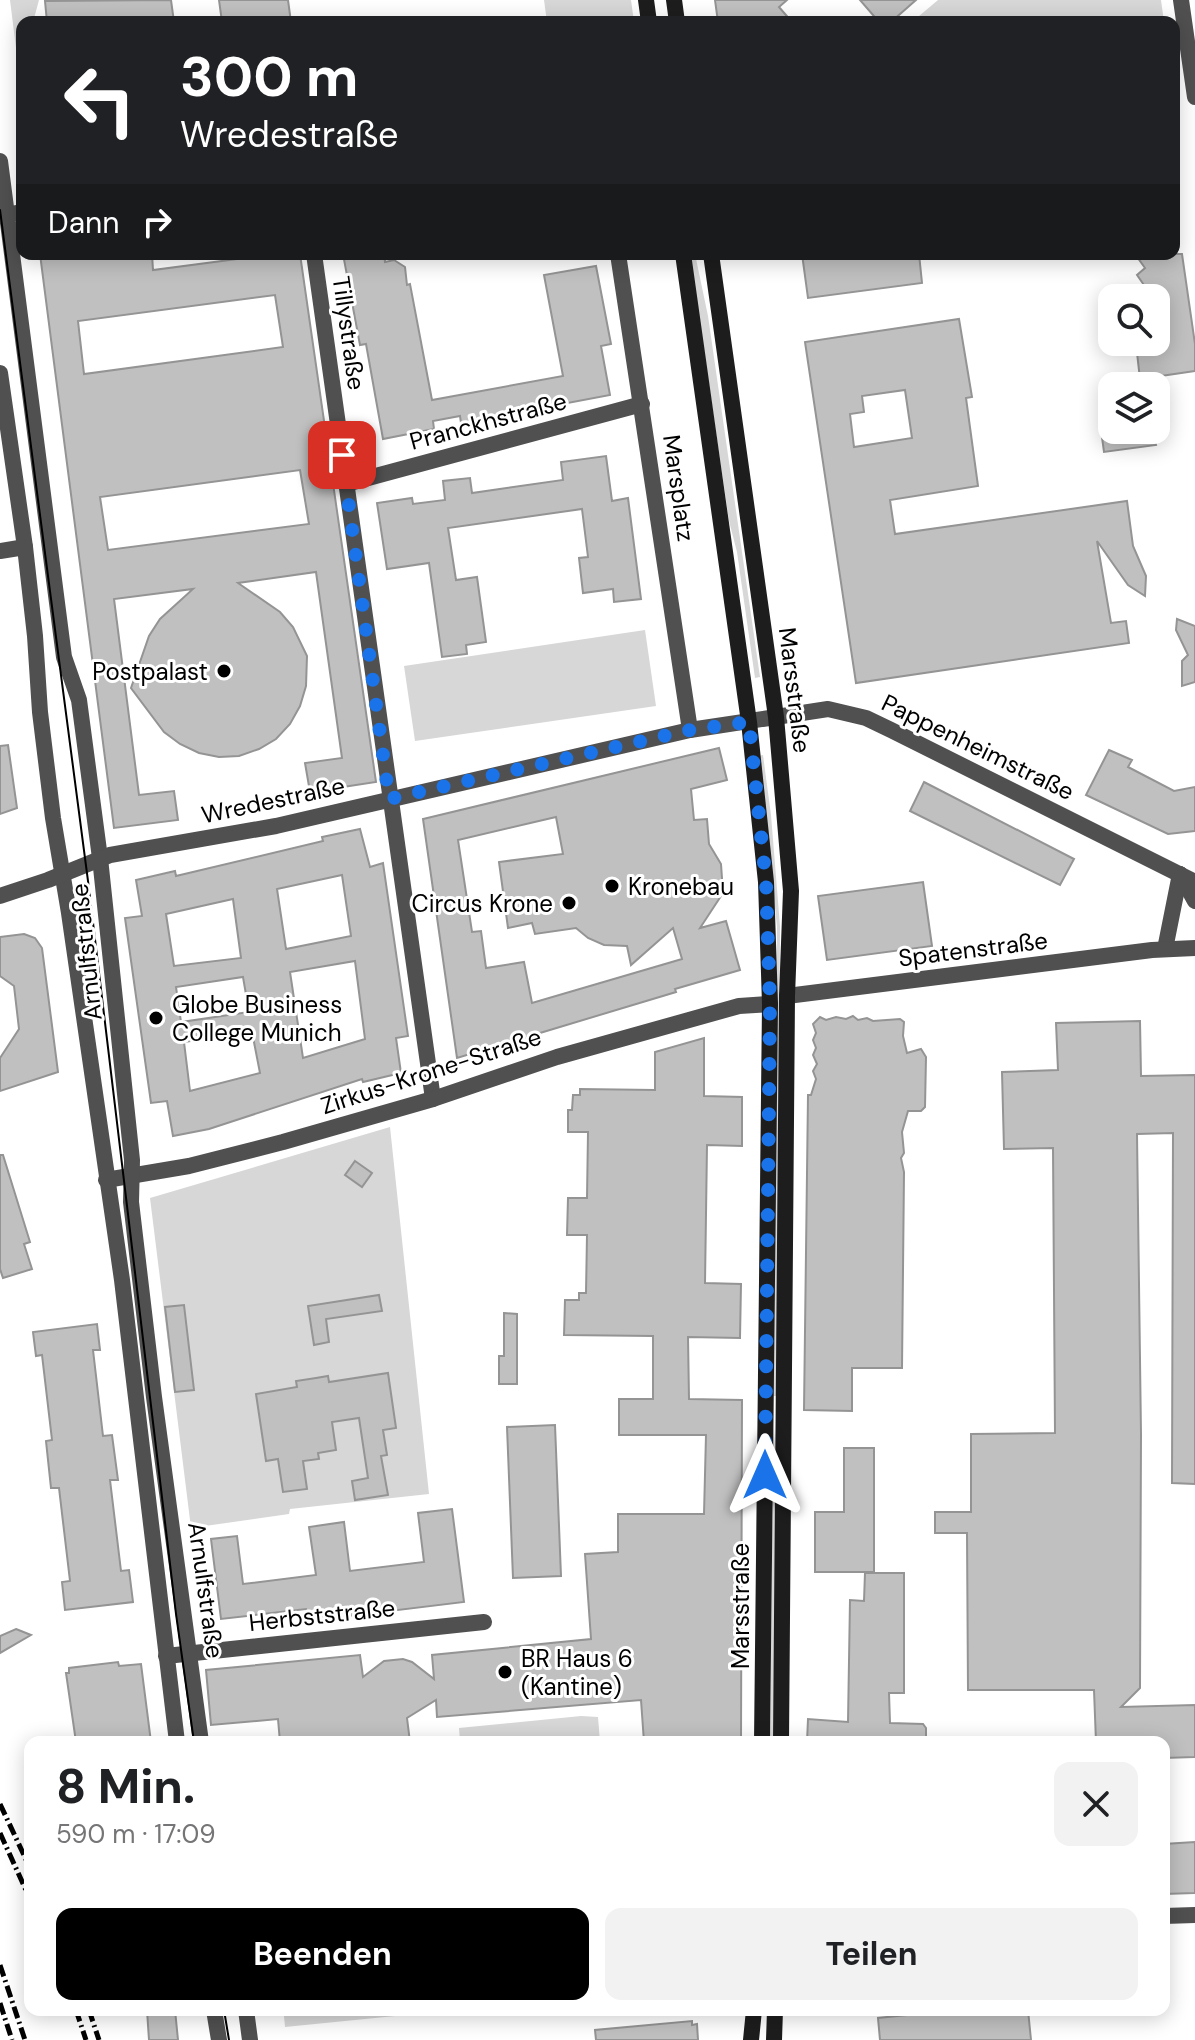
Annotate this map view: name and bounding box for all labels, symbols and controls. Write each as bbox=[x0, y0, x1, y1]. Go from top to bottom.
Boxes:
text: 300 m bbox=[180, 40, 358, 113]
icon: left bbox=[48, 48, 152, 152]
text: Wredestraße bbox=[180, 111, 398, 158]
icon: right bbox=[135, 200, 179, 244]
text: Dann bbox=[48, 203, 119, 242]
street label: Tillystraße bbox=[326, 274, 372, 392]
map controls bbox=[1098, 284, 1170, 444]
button: search bbox=[1098, 284, 1170, 356]
button: layers bbox=[1098, 372, 1170, 444]
street label: Pranckhstraße bbox=[406, 385, 570, 457]
pin bbox=[308, 421, 376, 489]
icon: arrive bbox=[320, 433, 364, 477]
street label: Marsplatz bbox=[656, 433, 702, 543]
street label: Marsstraße bbox=[772, 625, 818, 755]
place label: Postpalast bbox=[92, 656, 208, 687]
marker: Postpalast bbox=[215, 662, 233, 680]
street label: Pappenheimstraße bbox=[877, 687, 1079, 807]
street label: Wredestraße bbox=[199, 770, 347, 830]
place label: Kronebau bbox=[628, 871, 734, 902]
marker: Kronebau bbox=[603, 877, 621, 895]
street label: Arnulfstraße bbox=[63, 882, 109, 1022]
place label: Circus Krone bbox=[412, 888, 553, 919]
marker: Circus Krone bbox=[560, 894, 578, 912]
street label: Spatenstraße bbox=[897, 924, 1049, 974]
place label: Globe Business College Munich bbox=[172, 989, 342, 1048]
marker: Globe Business College Munich bbox=[147, 1009, 165, 1027]
street label: Zirkus-Krone-Straße bbox=[317, 1021, 545, 1121]
position arrow bbox=[723, 1433, 807, 1517]
street label: Arnulfstraße bbox=[181, 1520, 231, 1660]
street label: Marsstraße bbox=[725, 1543, 756, 1669]
street label: Herbststraße bbox=[247, 1592, 397, 1638]
place label: BR Haus 6 (Kantine) bbox=[521, 1643, 633, 1702]
marker: BR Haus 6 (Kantine) bbox=[496, 1663, 514, 1681]
text: 8 Min. bbox=[56, 1755, 195, 1818]
button: close bbox=[1054, 1762, 1138, 1846]
text: 590 m · 17:09 bbox=[56, 1817, 216, 1851]
button: Beenden bbox=[56, 1908, 589, 2000]
button: Teilen bbox=[605, 1908, 1138, 2000]

